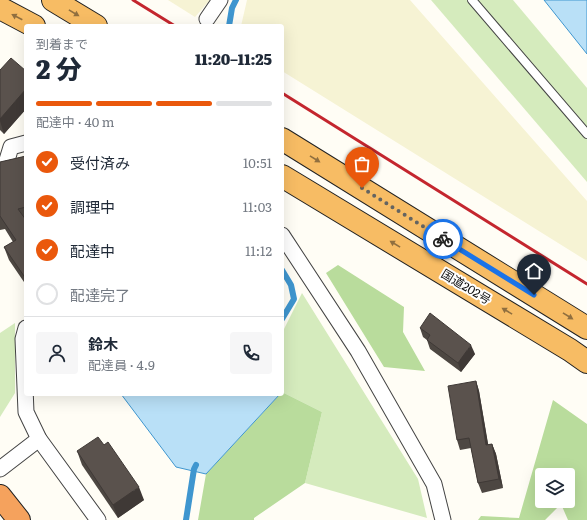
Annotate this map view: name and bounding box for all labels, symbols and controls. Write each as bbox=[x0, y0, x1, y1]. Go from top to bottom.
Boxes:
one-way arrow bbox=[69, 9, 79, 17]
one-way arrow bbox=[11, 14, 23, 20]
text: 到着まで bbox=[36, 34, 88, 53]
text: 11:20–11:25 bbox=[195, 47, 272, 70]
text: 2 分 bbox=[36, 48, 82, 87]
text: 配達中 · 40 m bbox=[36, 112, 114, 131]
pin bbox=[345, 147, 379, 188]
icon: check bbox=[36, 151, 58, 173]
text: 受付済み bbox=[70, 151, 130, 174]
text: 10:51 bbox=[243, 153, 272, 172]
icon: bag bbox=[351, 153, 373, 175]
one-way arrow bbox=[309, 156, 321, 163]
icon: check bbox=[36, 195, 58, 217]
text: 調理中 bbox=[70, 195, 115, 218]
text: 11:03 bbox=[243, 197, 272, 216]
courier bbox=[423, 219, 463, 259]
icon: bike bbox=[432, 228, 454, 250]
icon: check bbox=[36, 239, 58, 261]
text: 配達中 bbox=[70, 239, 115, 262]
text: 11:12 bbox=[245, 241, 272, 260]
one-way arrow bbox=[389, 241, 401, 248]
pin bbox=[517, 254, 551, 295]
icon: home bbox=[523, 260, 545, 282]
street label: 国道202号 bbox=[438, 264, 495, 308]
text: 配達完了 bbox=[70, 283, 130, 306]
one-way arrow bbox=[501, 308, 513, 315]
one-way arrow bbox=[562, 313, 574, 320]
button: person bbox=[36, 332, 78, 374]
text: 鈴木 bbox=[88, 332, 118, 355]
button: phone bbox=[230, 332, 272, 374]
text: 配達員 · 4.9 bbox=[88, 355, 155, 374]
map controls bbox=[535, 468, 575, 508]
button: layers bbox=[535, 468, 575, 508]

